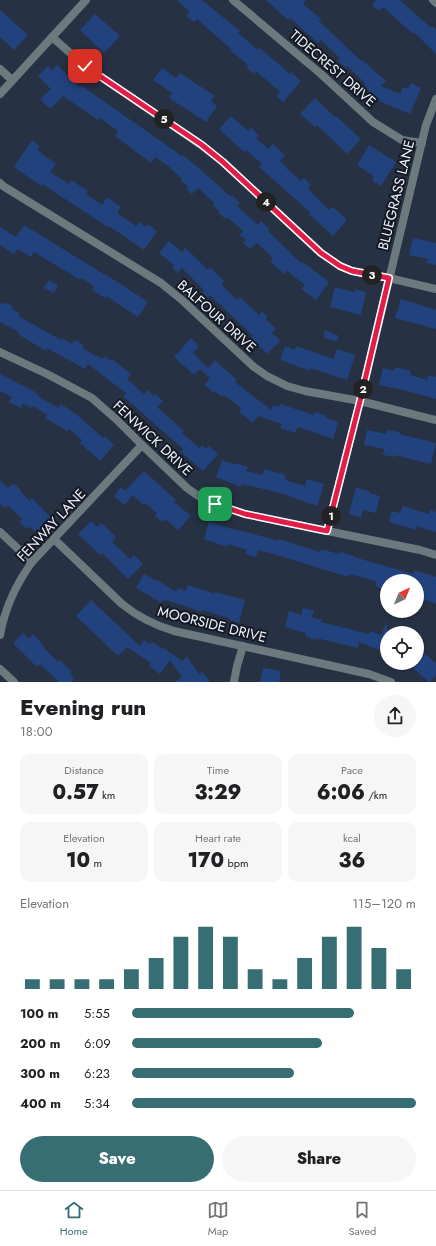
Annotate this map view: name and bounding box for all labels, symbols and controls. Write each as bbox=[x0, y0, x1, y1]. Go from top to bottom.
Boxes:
street label: TIDECREST DRIVE bbox=[286, 25, 380, 111]
pin bbox=[68, 49, 102, 83]
icon: check bbox=[74, 55, 96, 77]
pin: 5 bbox=[154, 109, 174, 129]
text: 5 bbox=[160, 111, 168, 127]
street label: BLUEGRASS LANE bbox=[373, 138, 419, 252]
pin: 4 bbox=[256, 192, 276, 212]
text: 4 bbox=[262, 194, 270, 210]
pin: 3 bbox=[362, 265, 382, 285]
text: 3 bbox=[369, 267, 375, 283]
street label: BALFOUR DRIVE bbox=[173, 275, 261, 357]
pin: 2 bbox=[353, 379, 373, 399]
text: 2 bbox=[359, 381, 367, 397]
street label: FENWICK DRIVE bbox=[109, 396, 197, 480]
street label: FENWAY LANE bbox=[12, 484, 90, 566]
pin bbox=[198, 487, 232, 521]
icon: arrive bbox=[204, 493, 226, 515]
pin: 1 bbox=[321, 506, 341, 526]
text: 1 bbox=[328, 508, 334, 524]
north arrow bbox=[380, 574, 424, 618]
map controls bbox=[380, 574, 424, 670]
street label: MOORSIDE DRIVE bbox=[155, 601, 269, 647]
button: locate bbox=[380, 626, 424, 670]
text: Evening run bbox=[20, 691, 146, 723]
button: share bbox=[374, 695, 416, 737]
text: 18:00 bbox=[20, 722, 52, 741]
text: Distance bbox=[64, 762, 104, 778]
text: Time bbox=[207, 762, 229, 778]
text: Pace bbox=[341, 762, 363, 778]
text: 0.57 bbox=[53, 778, 99, 807]
text: 3:29 bbox=[194, 778, 242, 807]
text: 6:06 bbox=[317, 778, 365, 807]
text: km bbox=[99, 787, 115, 803]
text: /km bbox=[365, 787, 387, 803]
text: Elevation bbox=[63, 830, 105, 846]
text: Heart rate bbox=[195, 830, 241, 846]
text: kcal bbox=[343, 830, 361, 846]
text: 10 bbox=[66, 846, 90, 875]
text: 170 bbox=[187, 846, 224, 875]
text: 36 bbox=[339, 846, 365, 875]
text: m bbox=[90, 855, 102, 871]
text: bpm bbox=[224, 855, 249, 871]
text: Elevation bbox=[20, 894, 69, 913]
text: 115–120 m bbox=[352, 894, 416, 913]
text: 100 m bbox=[20, 1004, 58, 1023]
text: 5:55 bbox=[84, 1004, 110, 1023]
text: 200 m bbox=[20, 1034, 60, 1053]
text: 6:09 bbox=[84, 1034, 111, 1053]
text: 300 m bbox=[20, 1064, 60, 1083]
text: 6:23 bbox=[84, 1064, 110, 1083]
text: 400 m bbox=[20, 1094, 61, 1113]
text: 5:34 bbox=[84, 1094, 110, 1113]
button: Save bbox=[20, 1136, 214, 1182]
button: Share bbox=[222, 1136, 416, 1182]
tab: Home bbox=[60, 1199, 88, 1239]
tab: Map bbox=[207, 1199, 229, 1239]
tab: Saved bbox=[348, 1199, 376, 1239]

